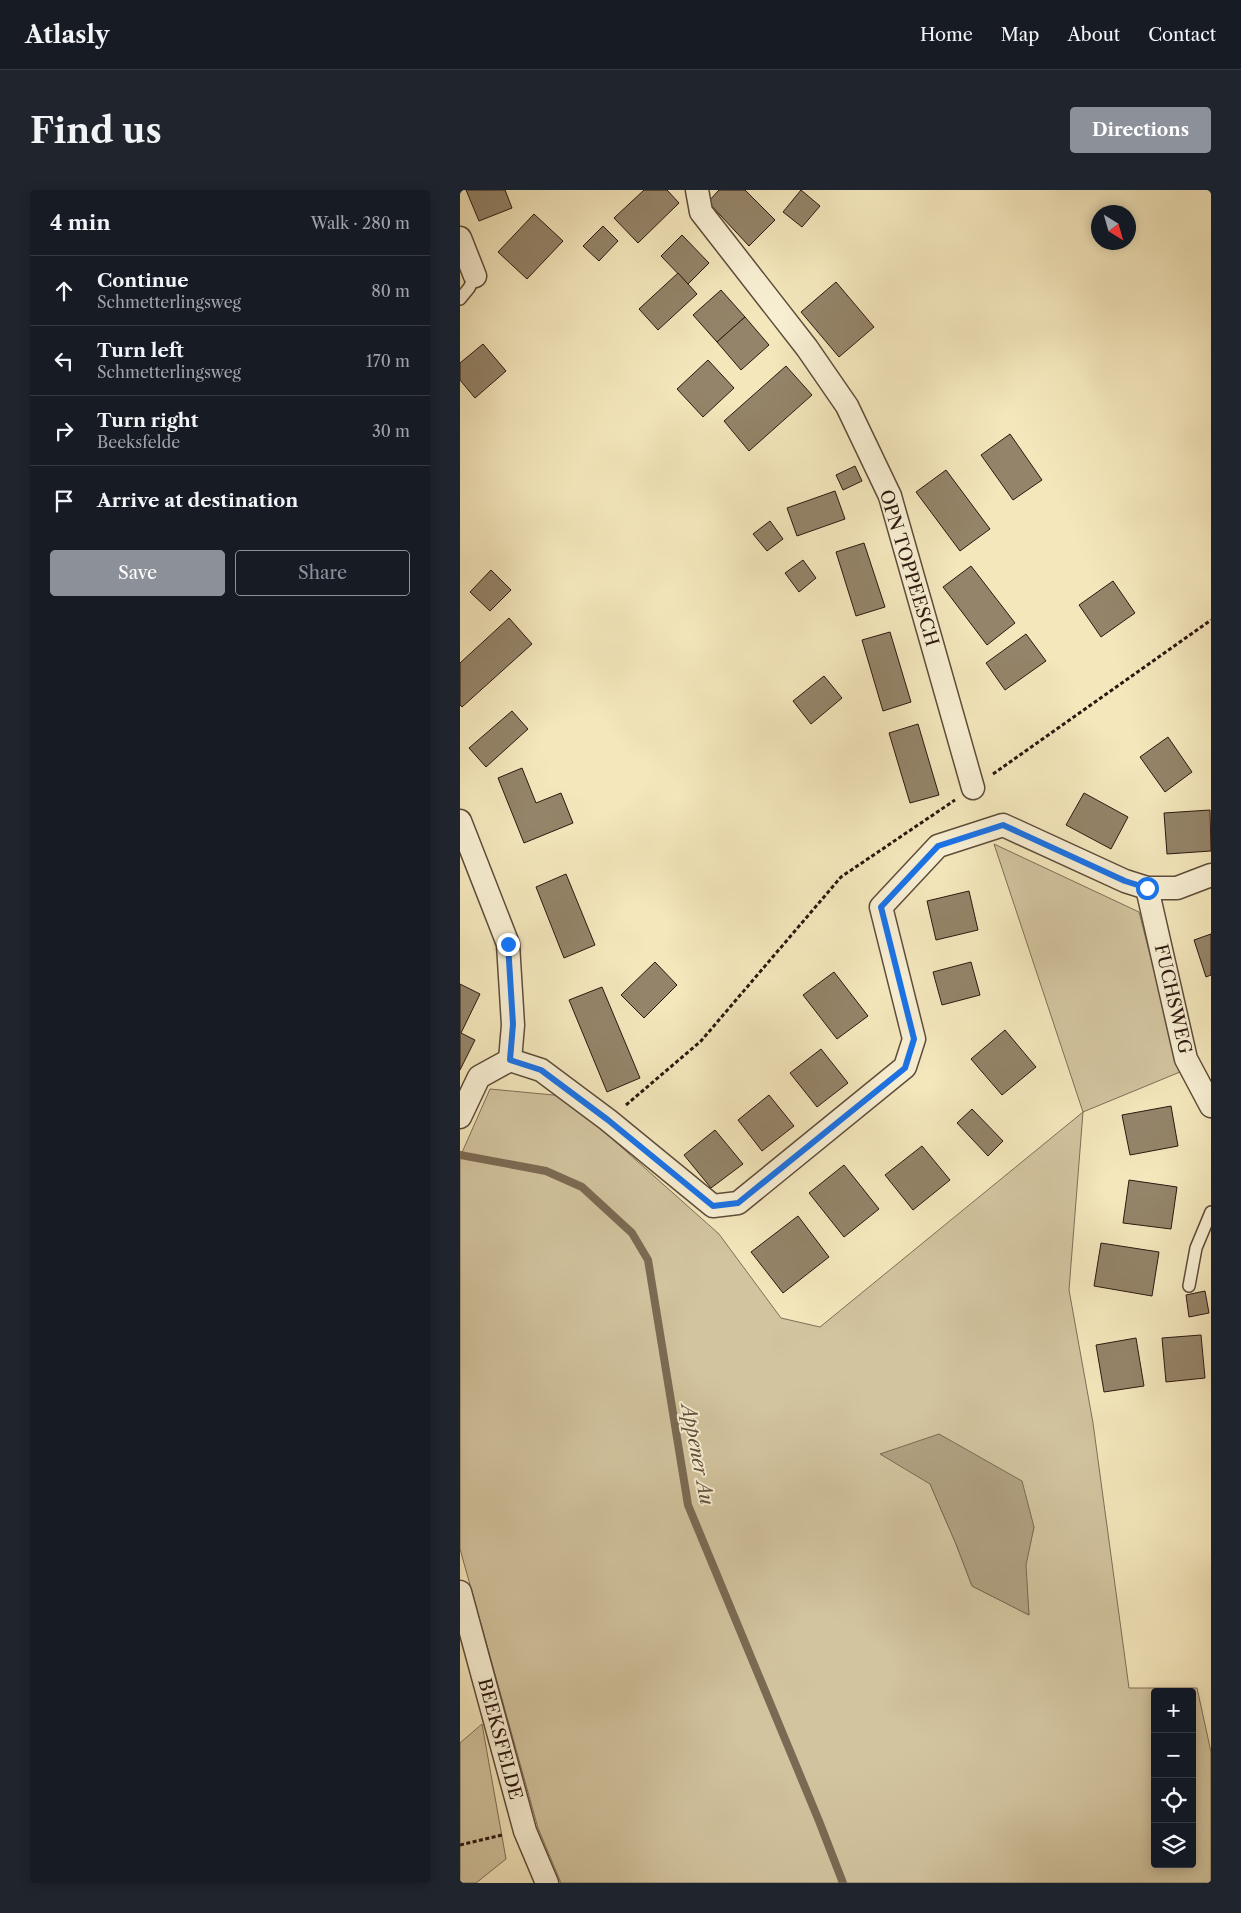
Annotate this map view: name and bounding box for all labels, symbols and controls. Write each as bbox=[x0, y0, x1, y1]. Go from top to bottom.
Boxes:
text: Atlasly bbox=[25, 20, 109, 49]
text: Home bbox=[920, 24, 973, 46]
text: Map bbox=[1001, 24, 1039, 46]
text: About bbox=[1067, 24, 1120, 46]
text: Contact bbox=[1148, 24, 1216, 46]
button: Directions bbox=[1070, 107, 1211, 153]
text: Find us bbox=[30, 109, 162, 152]
north arrow bbox=[1091, 205, 1136, 250]
text: 4 min bbox=[50, 210, 111, 235]
text: Walk · 280 m bbox=[311, 213, 410, 233]
text: Continue bbox=[97, 269, 189, 292]
icon: ahead bbox=[50, 277, 78, 305]
text: 80 m bbox=[371, 281, 410, 301]
text: Schmetterlingsweg bbox=[97, 292, 241, 312]
text: Turn left bbox=[97, 339, 184, 362]
icon: left bbox=[50, 347, 78, 375]
text: 170 m bbox=[366, 351, 410, 371]
text: Schmetterlingsweg bbox=[97, 362, 241, 382]
text: Turn right bbox=[97, 409, 198, 432]
icon: right bbox=[50, 417, 78, 445]
text: 30 m bbox=[372, 421, 410, 441]
text: Beeksfelde bbox=[97, 432, 180, 452]
icon: arrive bbox=[50, 487, 78, 515]
street label: OPN TOPPEESCH bbox=[875, 487, 943, 649]
text: Arrive at destination bbox=[97, 489, 298, 512]
button: Save bbox=[50, 550, 225, 596]
button: Share bbox=[235, 550, 410, 596]
route start bbox=[1136, 877, 1159, 900]
route end bbox=[497, 933, 520, 956]
street label: FUCHSWEG bbox=[1150, 942, 1196, 1057]
water label: Appener Au bbox=[676, 1399, 719, 1507]
street label: BEEKSFELDE bbox=[473, 1676, 527, 1802]
map controls bbox=[1151, 1688, 1196, 1868]
button: + bbox=[1151, 1688, 1196, 1733]
button: − bbox=[1151, 1733, 1196, 1778]
button: locate bbox=[1151, 1778, 1196, 1823]
button: layers bbox=[1151, 1823, 1196, 1868]

